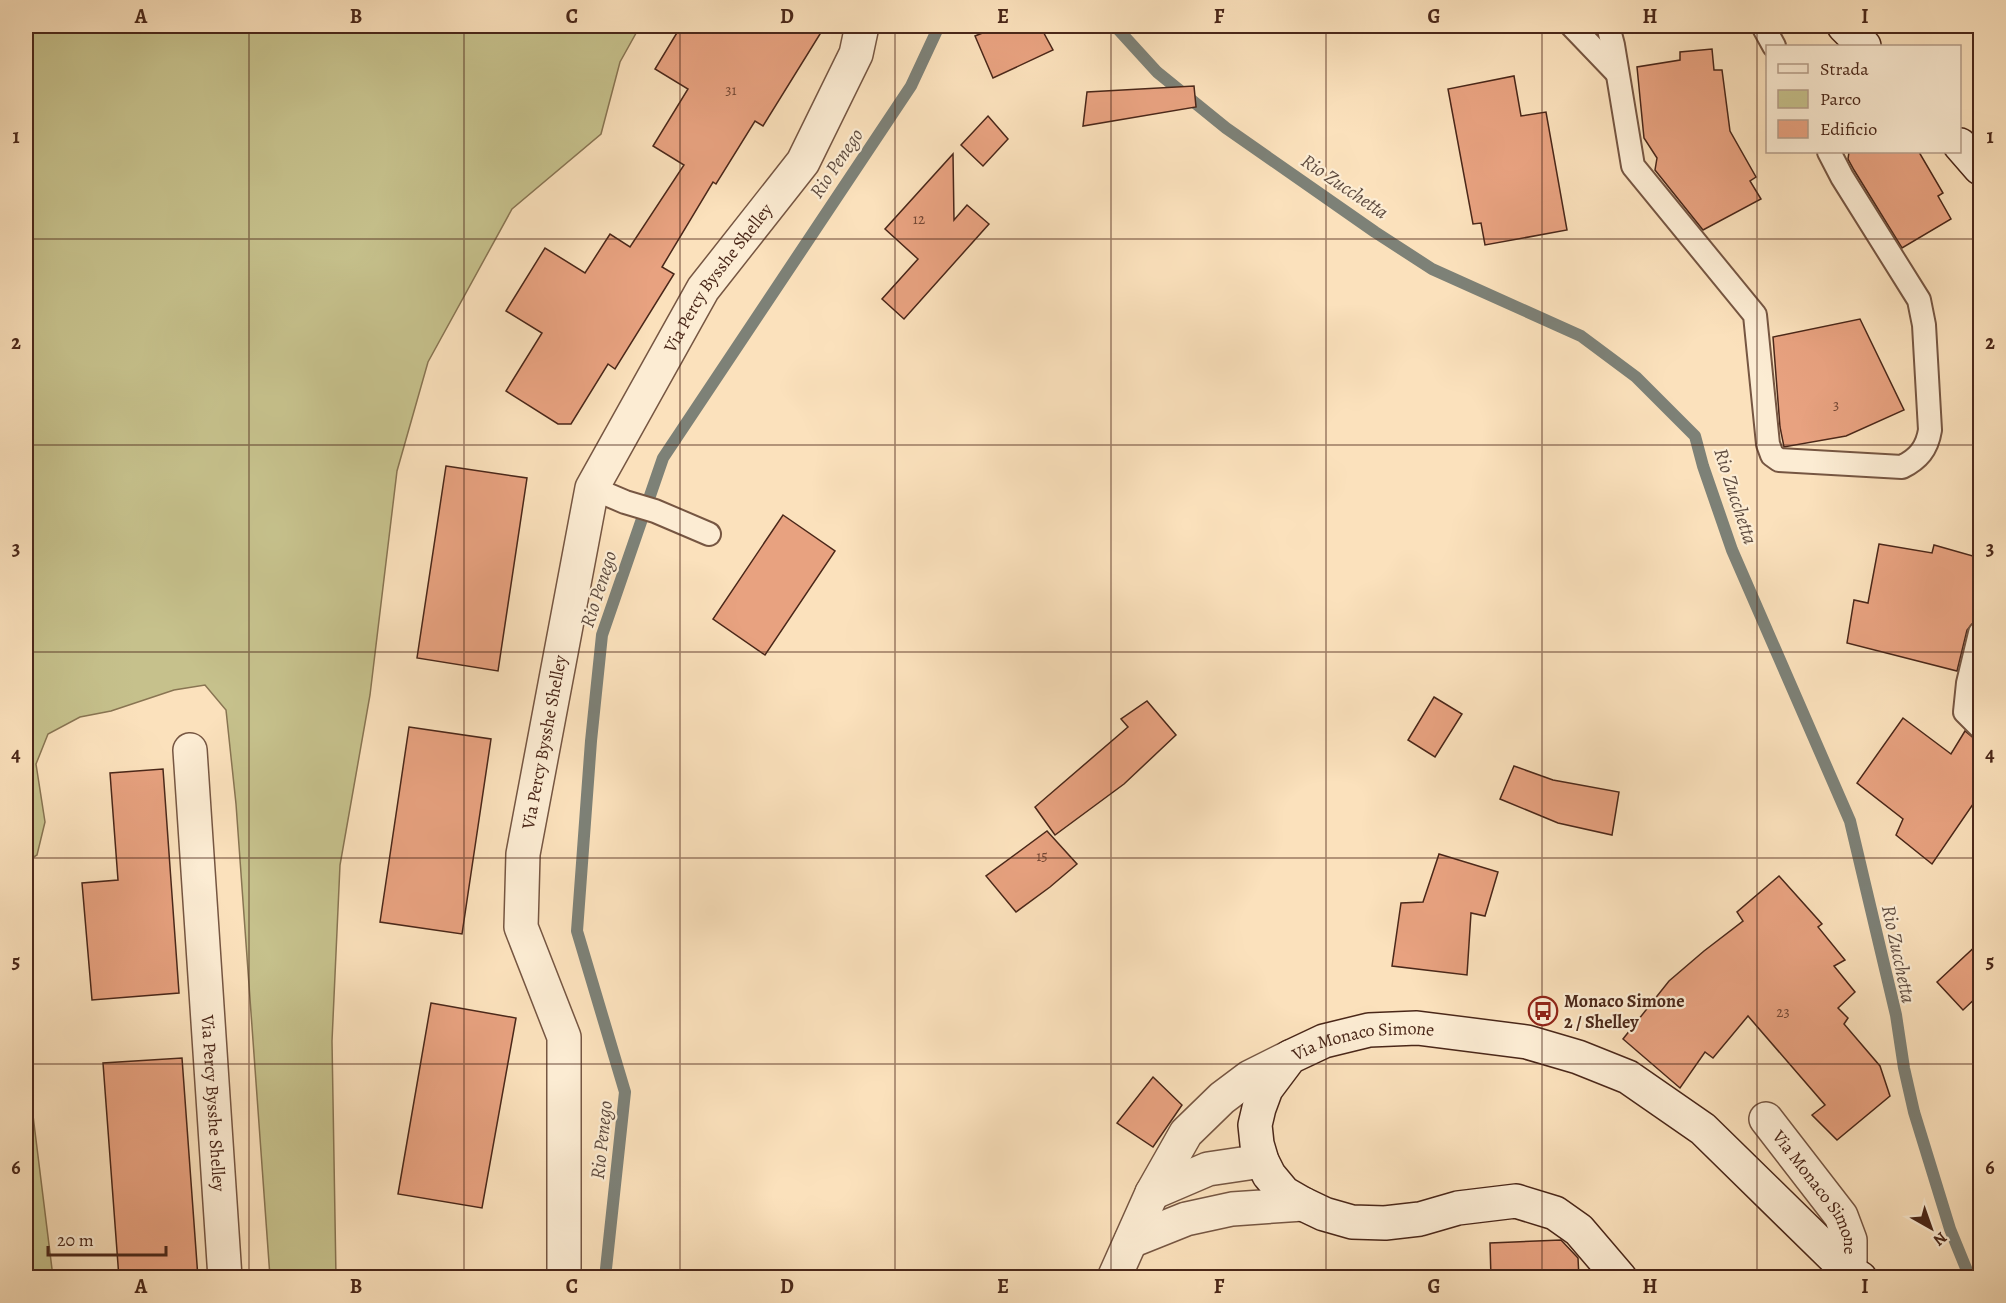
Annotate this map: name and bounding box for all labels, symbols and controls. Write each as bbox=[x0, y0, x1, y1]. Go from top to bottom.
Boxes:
text: A bbox=[134, 3, 148, 30]
text: B bbox=[350, 3, 362, 30]
text: C bbox=[566, 3, 578, 30]
text: D bbox=[780, 3, 794, 30]
text: E bbox=[997, 3, 1009, 30]
text: F bbox=[1214, 3, 1225, 30]
text: G bbox=[1427, 3, 1441, 30]
text: H bbox=[1643, 3, 1658, 30]
text: I bbox=[1861, 3, 1869, 30]
legend bbox=[1766, 45, 1961, 153]
text: Strada bbox=[1820, 57, 1869, 81]
house number: 31 bbox=[725, 80, 737, 100]
text: Parco bbox=[1820, 87, 1861, 111]
text: Edificio bbox=[1820, 117, 1877, 141]
text: 1 bbox=[12, 123, 20, 150]
water label: Rio Penego bbox=[803, 123, 870, 204]
text: 1 bbox=[1986, 123, 1994, 150]
water label: Rio Zucchetta bbox=[1296, 147, 1394, 225]
street label: Via Percy Bysshe Shelley bbox=[658, 198, 779, 358]
house number: 12 bbox=[913, 209, 925, 229]
text: 2 bbox=[11, 329, 21, 356]
text: 2 bbox=[1985, 329, 1995, 356]
house number: 3 bbox=[1833, 395, 1839, 415]
water label: Rio Zucchetta bbox=[1707, 445, 1764, 548]
text: 3 bbox=[12, 535, 20, 562]
text: 3 bbox=[1986, 535, 1994, 562]
water label: Rio Penego bbox=[573, 547, 624, 631]
street label: Via Percy Bysshe Shelley bbox=[516, 652, 572, 832]
text: 4 bbox=[11, 741, 21, 768]
text: 4 bbox=[1985, 741, 1995, 768]
house number: 15 bbox=[1036, 846, 1048, 866]
water label: Rio Zucchetta bbox=[1875, 903, 1922, 1006]
text: 5 bbox=[12, 948, 20, 975]
text: 5 bbox=[1986, 948, 1994, 975]
place label: Monaco Simone 2 / Shelley bbox=[1564, 989, 1684, 1034]
bus stop icon: Monaco Simone 2 / Shelley bbox=[1527, 995, 1559, 1027]
house number: 23 bbox=[1776, 1002, 1790, 1022]
street label: Via Percy Bysshe Shelley bbox=[196, 1013, 231, 1193]
street label: Via Monaco Simone bbox=[1287, 1016, 1436, 1067]
water label: Rio Penego bbox=[584, 1099, 619, 1181]
street label: Via Monaco Simone bbox=[1766, 1124, 1862, 1255]
text: 6 bbox=[11, 1154, 21, 1181]
text: 6 bbox=[1985, 1154, 1995, 1181]
north arrow bbox=[1901, 1198, 1961, 1258]
scale bar bbox=[48, 1219, 166, 1257]
text: N bbox=[1928, 1227, 1952, 1251]
text: 20 m bbox=[57, 1228, 94, 1252]
text: A bbox=[134, 1273, 148, 1300]
text: B bbox=[350, 1273, 362, 1300]
text: C bbox=[566, 1273, 578, 1300]
text: D bbox=[780, 1273, 794, 1300]
text: E bbox=[997, 1273, 1009, 1300]
text: F bbox=[1214, 1273, 1225, 1300]
text: G bbox=[1427, 1273, 1441, 1300]
text: H bbox=[1643, 1273, 1658, 1300]
text: I bbox=[1861, 1273, 1869, 1300]

